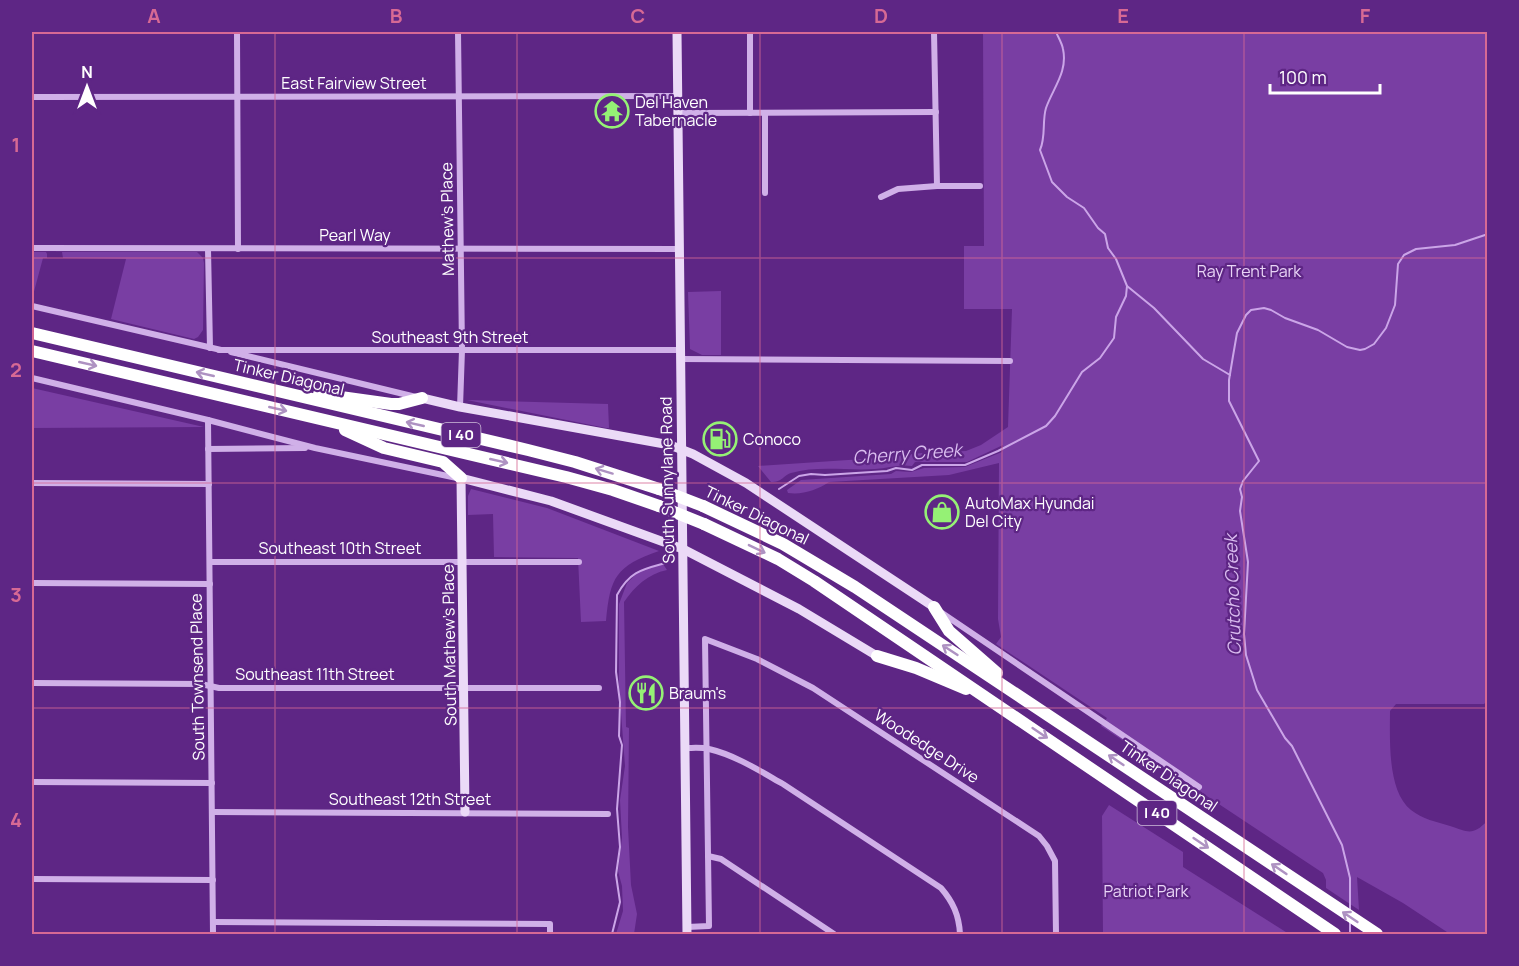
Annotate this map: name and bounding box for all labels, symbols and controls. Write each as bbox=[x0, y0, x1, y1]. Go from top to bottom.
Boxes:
text: A bbox=[147, 2, 161, 29]
text: B bbox=[390, 2, 403, 29]
text: C bbox=[631, 2, 645, 29]
text: D bbox=[874, 2, 888, 29]
text: E bbox=[1117, 2, 1129, 29]
text: F bbox=[1360, 2, 1371, 29]
north arrow bbox=[57, 57, 117, 117]
scale bar bbox=[1270, 57, 1380, 95]
text: N bbox=[81, 61, 93, 83]
text: 100 m bbox=[1279, 65, 1327, 89]
street label: East Fairview Street bbox=[281, 72, 427, 94]
place label: Del Haven Tabernacle bbox=[635, 91, 717, 131]
temple icon: Del Haven Tabernacle bbox=[594, 93, 630, 129]
text: 1 bbox=[12, 131, 20, 158]
street label: Mathew's Place bbox=[435, 162, 459, 276]
street label: Pearl Way bbox=[319, 224, 391, 246]
park label: Ray Trent Park bbox=[1197, 260, 1302, 282]
street label: Southeast 9th Street bbox=[372, 326, 528, 348]
street label: Tinker Diagonal bbox=[231, 354, 347, 400]
text: 2 bbox=[10, 356, 22, 383]
one-way arrow bbox=[78, 359, 98, 370]
one-way arrow bbox=[195, 368, 214, 380]
street label: South Sunnylane Road bbox=[655, 396, 679, 564]
one-way arrow bbox=[268, 403, 287, 415]
one-way arrow bbox=[405, 417, 424, 429]
fuel station icon: Conoco bbox=[702, 421, 738, 457]
road number: I 40 bbox=[442, 423, 480, 447]
place label: Conoco bbox=[743, 428, 801, 450]
water label: Cherry Creek bbox=[852, 437, 965, 469]
one-way arrow bbox=[489, 455, 508, 467]
one-way arrow bbox=[595, 465, 614, 476]
street label: Tinker Diagonal bbox=[701, 480, 813, 550]
place label: AutoMax Hyundai Del City bbox=[965, 492, 1095, 532]
shop icon: AutoMax Hyundai Del City bbox=[924, 494, 960, 530]
water label: Crutcho Creek bbox=[1218, 531, 1246, 656]
street label: Southeast 10th Street bbox=[259, 537, 421, 559]
one-way arrow bbox=[747, 543, 765, 555]
street label: South Mathew's Place bbox=[437, 564, 461, 726]
text: 3 bbox=[10, 581, 22, 608]
street label: South Townsend Place bbox=[185, 593, 209, 761]
one-way arrow bbox=[942, 644, 959, 656]
street label: Southeast 11th Street bbox=[235, 663, 395, 685]
restaurant icon: Braum's bbox=[628, 675, 664, 711]
place label: Braum's bbox=[669, 682, 726, 704]
street label: Woodedge Drive bbox=[870, 704, 984, 788]
one-way arrow bbox=[1032, 727, 1048, 739]
street label: Tinker Diagonal bbox=[1116, 735, 1222, 817]
one-way arrow bbox=[1109, 754, 1125, 766]
street label: Southeast 12th Street bbox=[329, 788, 491, 810]
road number: I 40 bbox=[1138, 801, 1176, 825]
text: 4 bbox=[10, 806, 22, 833]
one-way arrow bbox=[1193, 837, 1209, 849]
one-way arrow bbox=[1270, 862, 1287, 875]
park label: Patriot Park bbox=[1103, 880, 1190, 902]
one-way arrow bbox=[1343, 911, 1359, 923]

